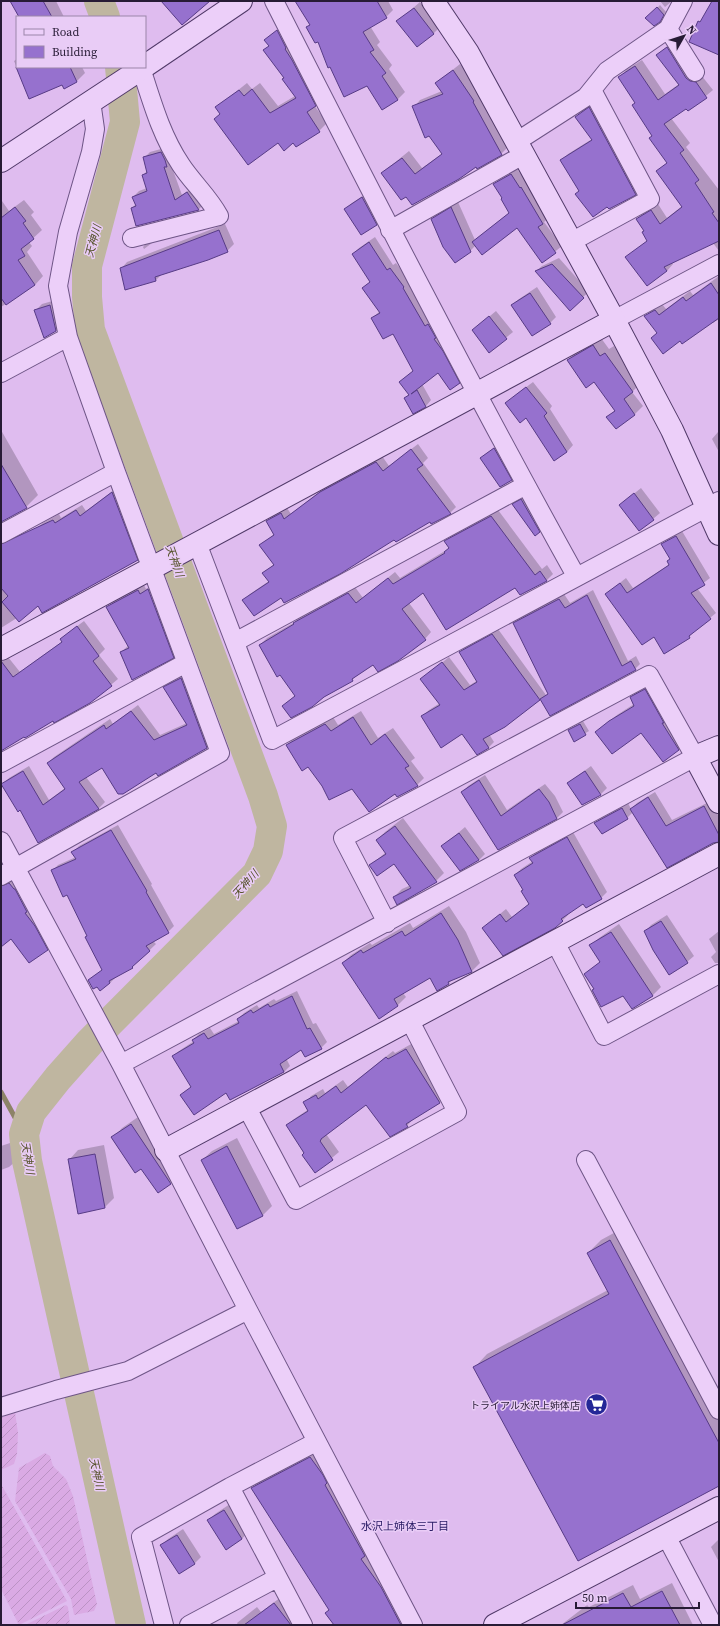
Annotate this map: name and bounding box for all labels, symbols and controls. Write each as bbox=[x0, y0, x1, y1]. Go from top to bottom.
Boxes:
legend bbox=[16, 16, 146, 68]
north arrow bbox=[664, 16, 704, 56]
text: N bbox=[683, 22, 700, 38]
text: Road bbox=[52, 24, 79, 40]
text: Building bbox=[52, 44, 97, 60]
water label: 天神川 bbox=[82, 222, 105, 259]
water label: 天神川 bbox=[162, 543, 188, 580]
water label: 天神川 bbox=[229, 866, 263, 902]
water label: 天神川 bbox=[18, 1141, 38, 1177]
supermarket icon: トライアル水沢上姉体店 bbox=[583, 1392, 609, 1418]
place label: トライアル水沢上姉体店 bbox=[470, 1399, 580, 1412]
water label: 天神川 bbox=[85, 1456, 108, 1493]
district label: 水沢上姉体三丁目 bbox=[361, 1519, 449, 1534]
scale bar bbox=[576, 1584, 699, 1610]
text: 50 m bbox=[582, 1590, 608, 1606]

